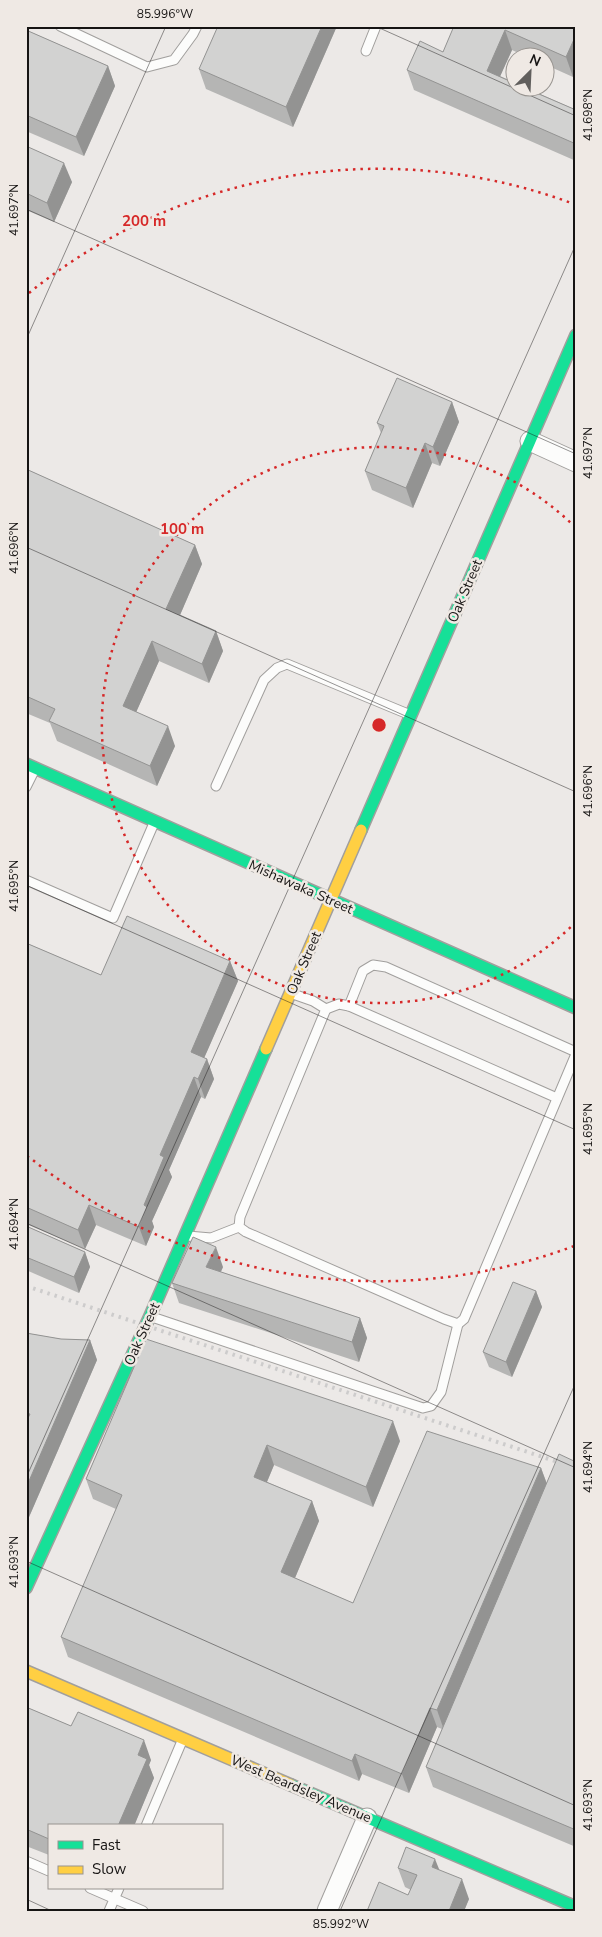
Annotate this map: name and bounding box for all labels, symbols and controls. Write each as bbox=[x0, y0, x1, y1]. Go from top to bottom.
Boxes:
text: 85.996°W bbox=[137, 6, 193, 22]
north arrow bbox=[504, 48, 554, 98]
text: N bbox=[526, 50, 544, 71]
text: 41.698°N bbox=[580, 89, 596, 141]
text: 41.697°N bbox=[6, 184, 22, 236]
text: 200 m bbox=[122, 211, 166, 231]
text: 41.697°N bbox=[580, 427, 596, 479]
text: 100 m bbox=[160, 519, 204, 539]
text: 41.696°N bbox=[6, 522, 22, 574]
street label: Oak Street bbox=[443, 556, 487, 626]
centre of rings bbox=[370, 716, 388, 734]
text: 41.696°N bbox=[580, 765, 596, 817]
street label: Mishawaka Street bbox=[246, 855, 356, 919]
text: 41.695°N bbox=[6, 860, 22, 912]
street label: Oak Street bbox=[282, 928, 326, 998]
text: 41.695°N bbox=[580, 1103, 596, 1155]
text: 41.694°N bbox=[6, 1198, 22, 1250]
street label: Oak Street bbox=[120, 1299, 164, 1368]
text: 41.694°N bbox=[580, 1441, 596, 1493]
text: 41.693°N bbox=[6, 1536, 22, 1588]
street label: West Beardsley Avenue bbox=[228, 1751, 374, 1827]
text: 41.693°N bbox=[580, 1779, 596, 1831]
legend bbox=[48, 1824, 222, 1890]
text: Fast bbox=[92, 1835, 121, 1855]
text: Slow bbox=[92, 1859, 127, 1879]
text: 85.992°W bbox=[313, 1916, 369, 1932]

